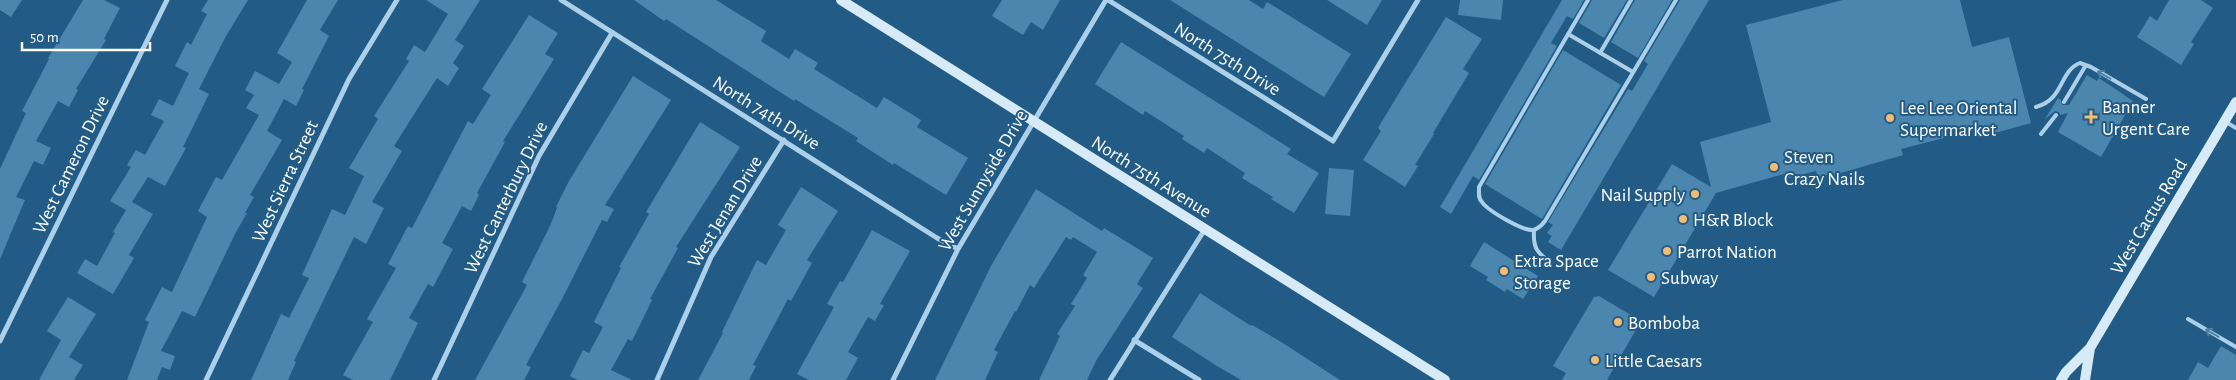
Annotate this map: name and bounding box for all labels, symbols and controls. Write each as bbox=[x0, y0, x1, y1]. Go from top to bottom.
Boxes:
street label: North 75th Drive bbox=[1171, 19, 1284, 100]
scale bar bbox=[22, 20, 150, 52]
text: 50 m bbox=[30, 30, 59, 45]
one-way arrow bbox=[2097, 69, 2112, 79]
street label: North 74th Drive bbox=[709, 73, 823, 154]
street label: West Cameron Drive bbox=[30, 93, 113, 237]
place label: Banner Urgent Care bbox=[2102, 98, 2190, 139]
place label: Lee Lee Oriental Supermarket bbox=[1900, 99, 2017, 140]
street label: West Sunnyside Drive bbox=[935, 107, 1031, 255]
marker: Banner Urgent Care bbox=[2084, 110, 2098, 124]
marker: Lee Lee Oriental Supermarket bbox=[1884, 112, 1896, 124]
street label: West Sierra Street bbox=[249, 118, 322, 246]
street label: West Canterbury Drive bbox=[461, 119, 551, 277]
street label: North 75th Avenue bbox=[1088, 133, 1214, 222]
place label: Steven Crazy Nails bbox=[1784, 148, 1865, 189]
street label: West Jenan Drive bbox=[685, 153, 766, 271]
street label: West Cactus Road bbox=[2107, 156, 2191, 278]
marker: Steven Crazy Nails bbox=[1768, 161, 1780, 173]
place label: Nail Supply bbox=[1600, 186, 1685, 205]
marker: Nail Supply bbox=[1689, 188, 1701, 200]
place label: H&R Block bbox=[1693, 211, 1773, 230]
marker: H&R Block bbox=[1677, 213, 1689, 225]
place label: Parrot Nation bbox=[1677, 243, 1777, 262]
marker: Parrot Nation bbox=[1661, 245, 1673, 257]
place label: Extra Space Storage bbox=[1514, 252, 1599, 293]
marker: Extra Space Storage bbox=[1498, 265, 1510, 277]
place label: Subway bbox=[1661, 269, 1718, 288]
marker: Subway bbox=[1645, 271, 1657, 283]
place label: Bomboba bbox=[1628, 314, 1700, 333]
marker: Bomboba bbox=[1612, 316, 1624, 328]
one-way arrow bbox=[2205, 328, 2219, 338]
place label: Little Caesars bbox=[1605, 352, 1702, 371]
marker: Little Caesars bbox=[1589, 354, 1601, 366]

